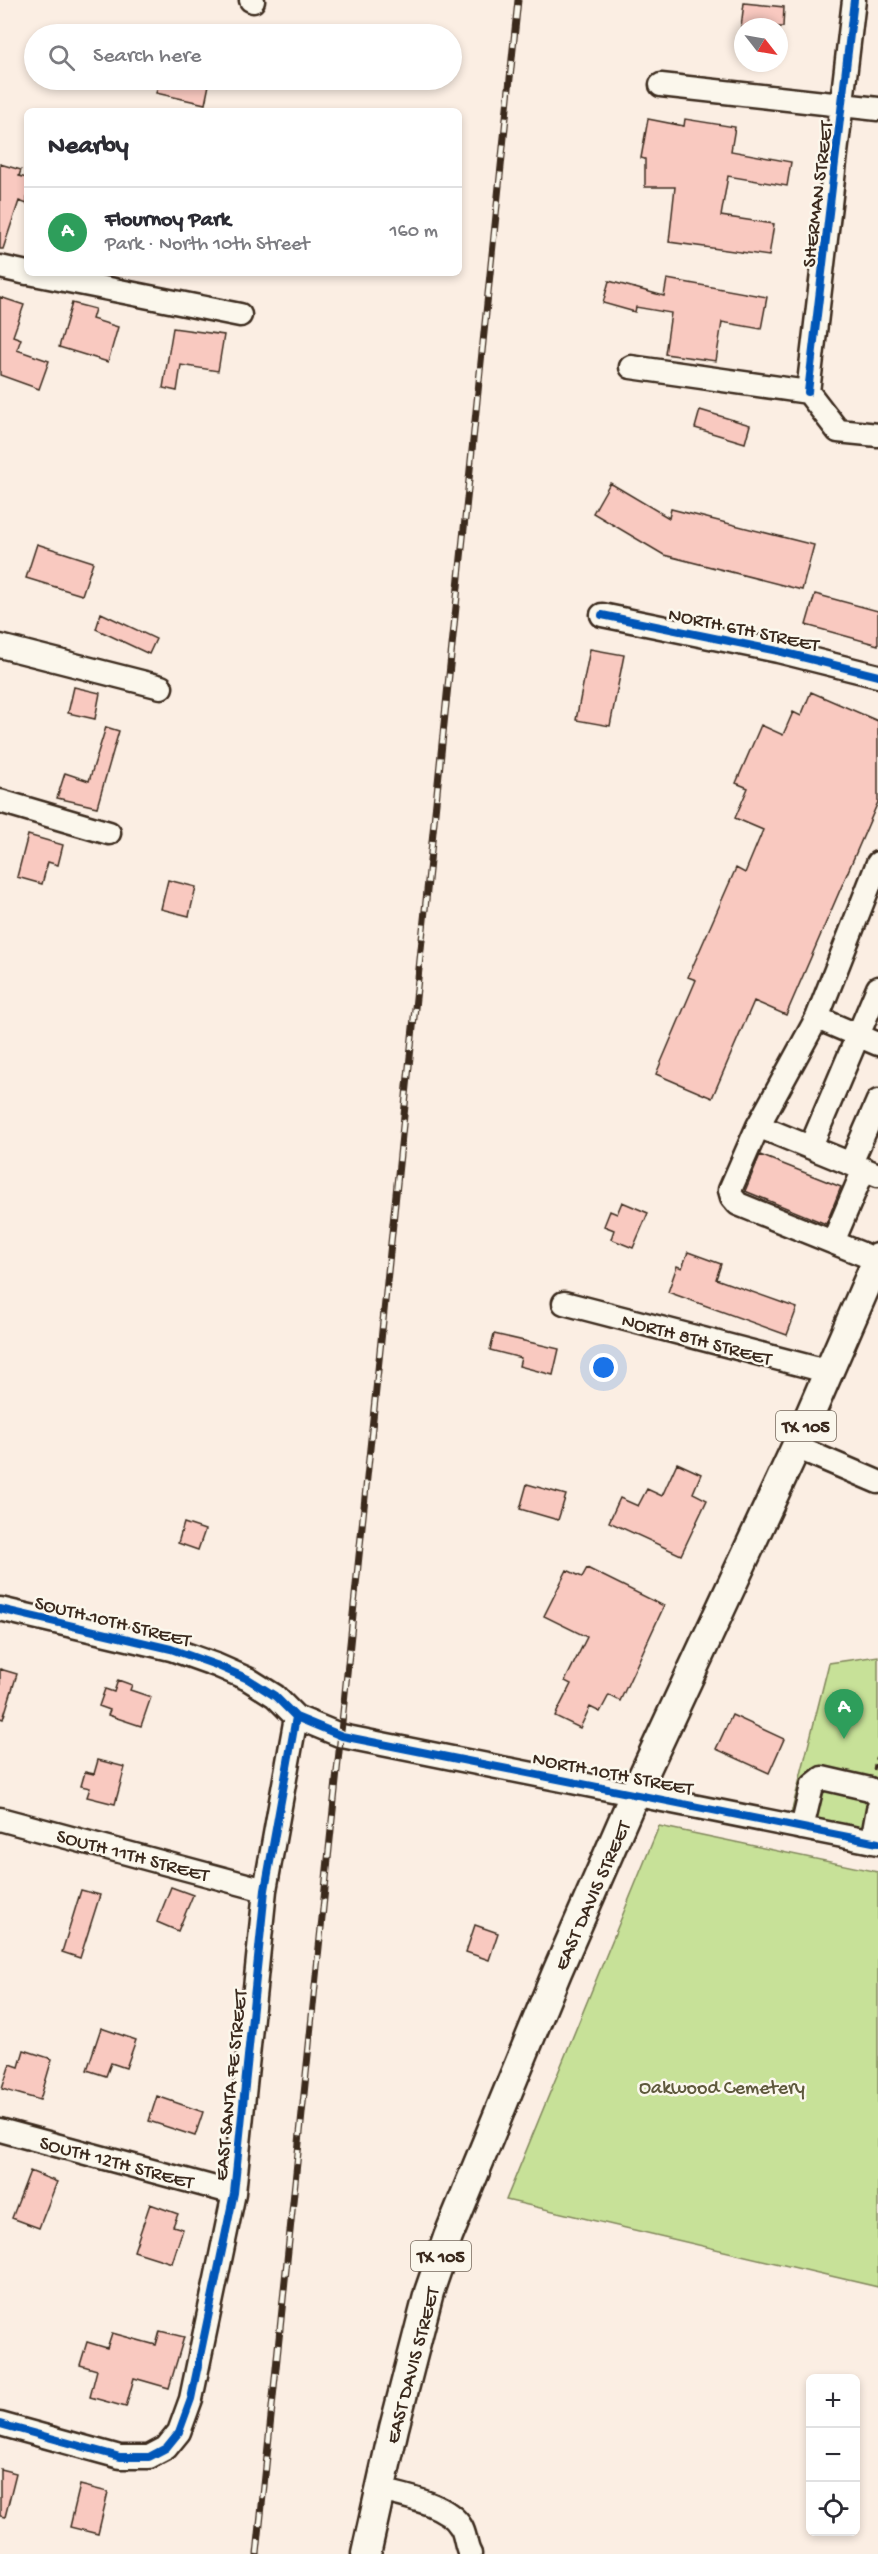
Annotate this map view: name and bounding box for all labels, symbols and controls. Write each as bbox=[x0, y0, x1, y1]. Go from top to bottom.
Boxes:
north arrow bbox=[734, 18, 788, 72]
search box bbox=[24, 24, 462, 90]
icon: search bbox=[45, 41, 78, 74]
text: Search here bbox=[93, 44, 201, 70]
street label: SHERMAN STREET bbox=[799, 119, 840, 269]
text: Nearby bbox=[48, 132, 129, 163]
text: Flournoy Park bbox=[105, 208, 231, 234]
text: A bbox=[62, 221, 73, 244]
text: 160 m bbox=[389, 221, 438, 244]
text: Park · North 10th Street bbox=[105, 234, 309, 257]
street label: NORTH 6TH STREET bbox=[666, 604, 822, 659]
street label: NORTH 8TH STREET bbox=[619, 1310, 775, 1373]
your location bbox=[589, 1353, 618, 1382]
road number: TX 105 bbox=[776, 1411, 836, 1441]
street label: SOUTH 10TH STREET bbox=[32, 1593, 194, 1654]
pin: A bbox=[824, 1690, 864, 1739]
street label: NORTH 10TH STREET bbox=[530, 1749, 696, 1803]
street label: EAST DAVIS STREET bbox=[551, 1817, 638, 1975]
street label: SOUTH 11TH STREET bbox=[53, 1826, 212, 1889]
street label: EAST SANTA FE STREET bbox=[211, 1987, 254, 2182]
park label: Oakwood Cemetery bbox=[639, 2078, 805, 2101]
street label: SOUTH 12TH STREET bbox=[37, 2133, 197, 2196]
road number: TX 105 bbox=[411, 2241, 471, 2271]
street label: EAST DAVIS STREET bbox=[382, 2284, 447, 2447]
map controls bbox=[806, 2374, 860, 2536]
button: + bbox=[806, 2374, 860, 2428]
button: − bbox=[806, 2428, 860, 2482]
button: locate bbox=[806, 2482, 860, 2536]

